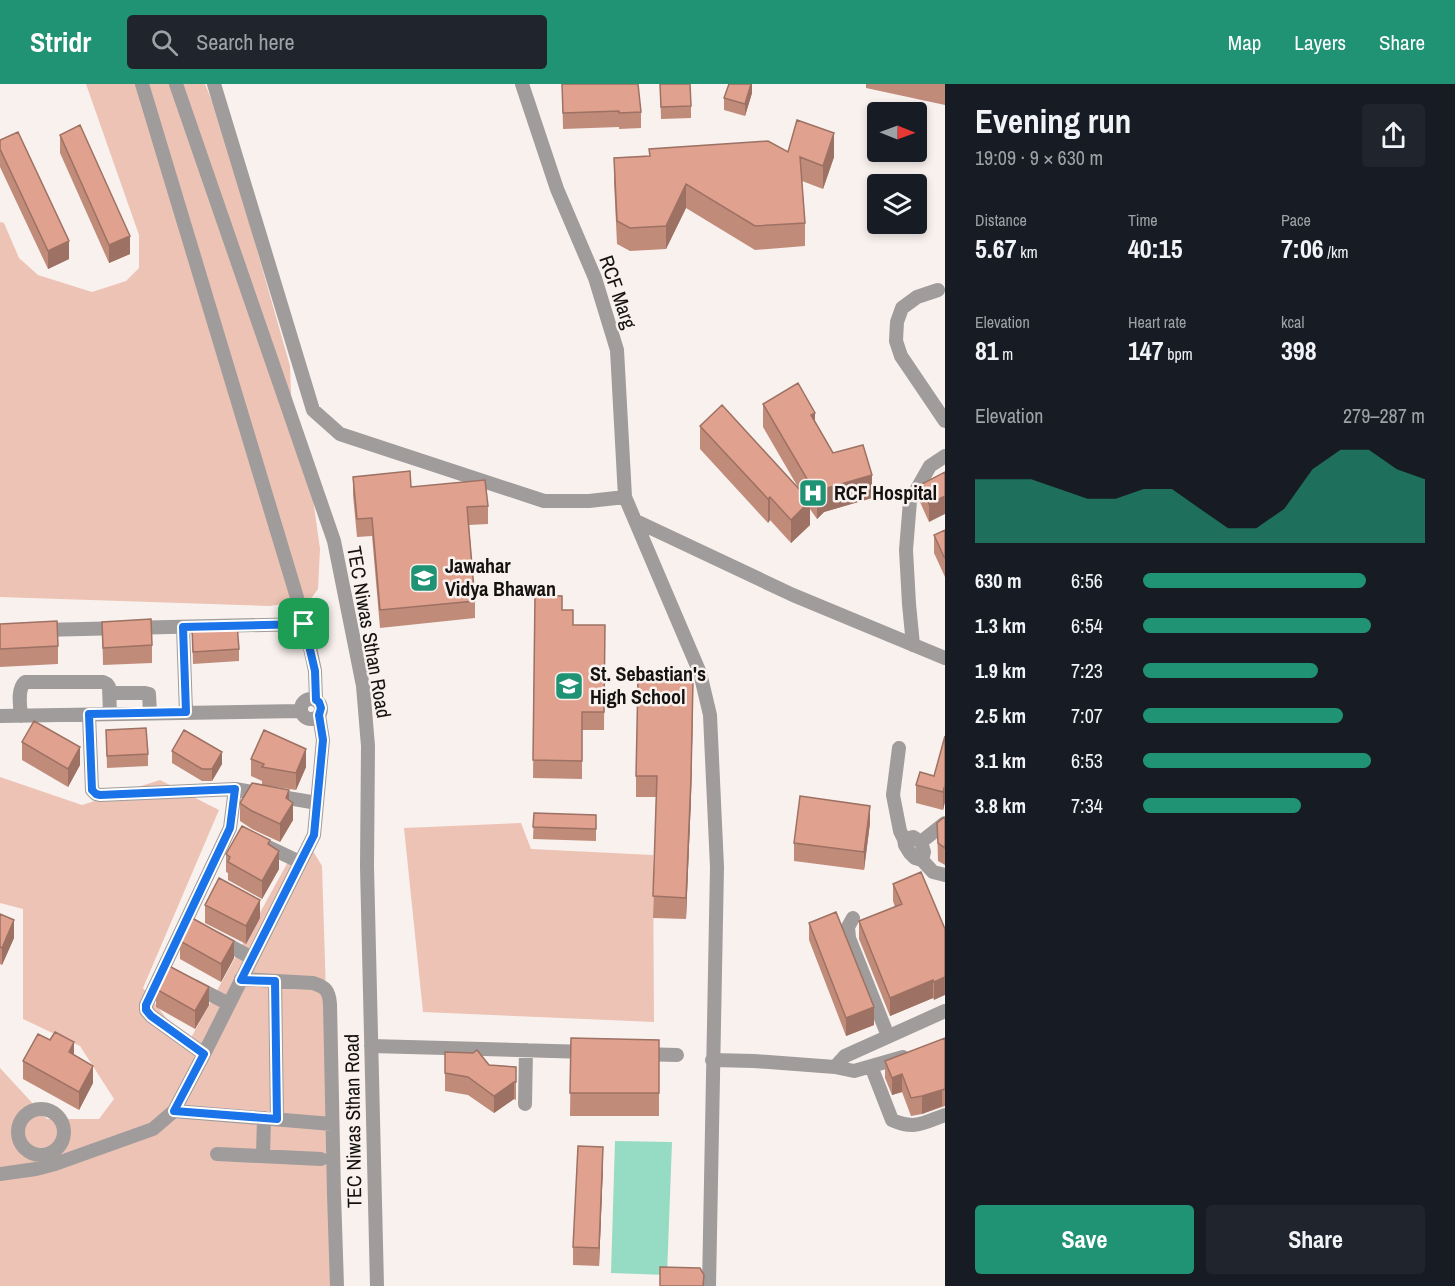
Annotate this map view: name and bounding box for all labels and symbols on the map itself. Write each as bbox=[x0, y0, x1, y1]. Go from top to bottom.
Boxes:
north arrow bbox=[867, 102, 927, 162]
street label: RCF Marg bbox=[593, 252, 644, 332]
hospital icon: RCF Hospital bbox=[797, 477, 829, 509]
place label: RCF Hospital bbox=[834, 479, 937, 506]
street label: TEC Niwas Sthan Road bbox=[341, 544, 398, 720]
place label: Jawahar Vidya Bhawan bbox=[445, 552, 556, 602]
school or university icon: Jawahar Vidya Bhawan bbox=[408, 562, 440, 594]
pin bbox=[278, 598, 329, 649]
place label: St. Sebastian's High School bbox=[590, 660, 706, 710]
school or university icon: St. Sebastian's High School bbox=[553, 670, 585, 702]
street label: TEC Niwas Sthan Road bbox=[337, 1034, 368, 1208]

